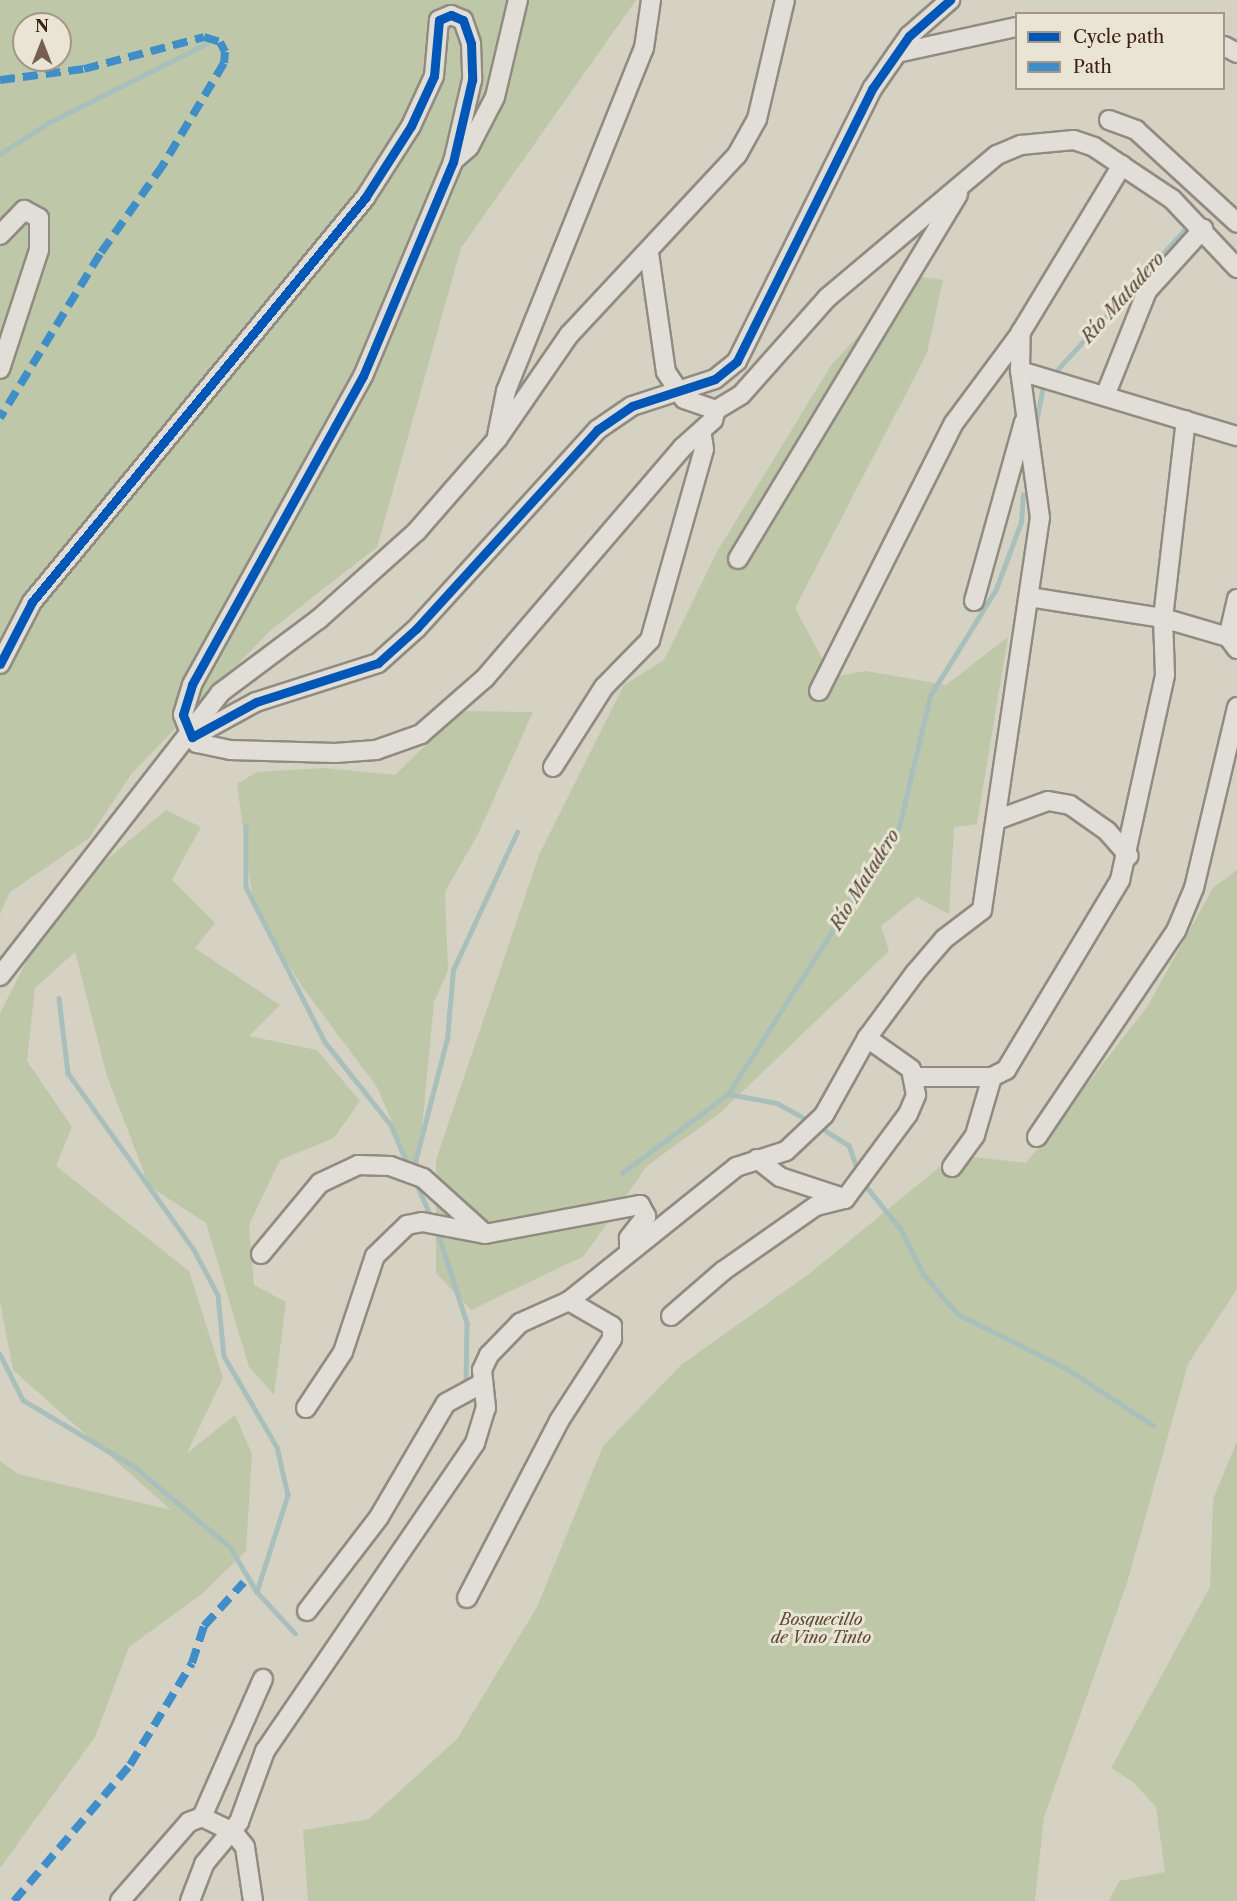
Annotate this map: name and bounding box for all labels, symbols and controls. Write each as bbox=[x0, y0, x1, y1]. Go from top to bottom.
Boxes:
north arrow bbox=[12, 12, 72, 72]
legend bbox=[1015, 12, 1225, 90]
text: N bbox=[35, 16, 49, 36]
text: Cycle path bbox=[1073, 26, 1164, 48]
text: Path bbox=[1073, 56, 1112, 78]
water label: Río Matadero bbox=[1077, 248, 1169, 348]
water label: Río Matadero bbox=[826, 826, 904, 934]
park label: Bosquecillo de Vino Tinto bbox=[771, 1609, 871, 1647]

